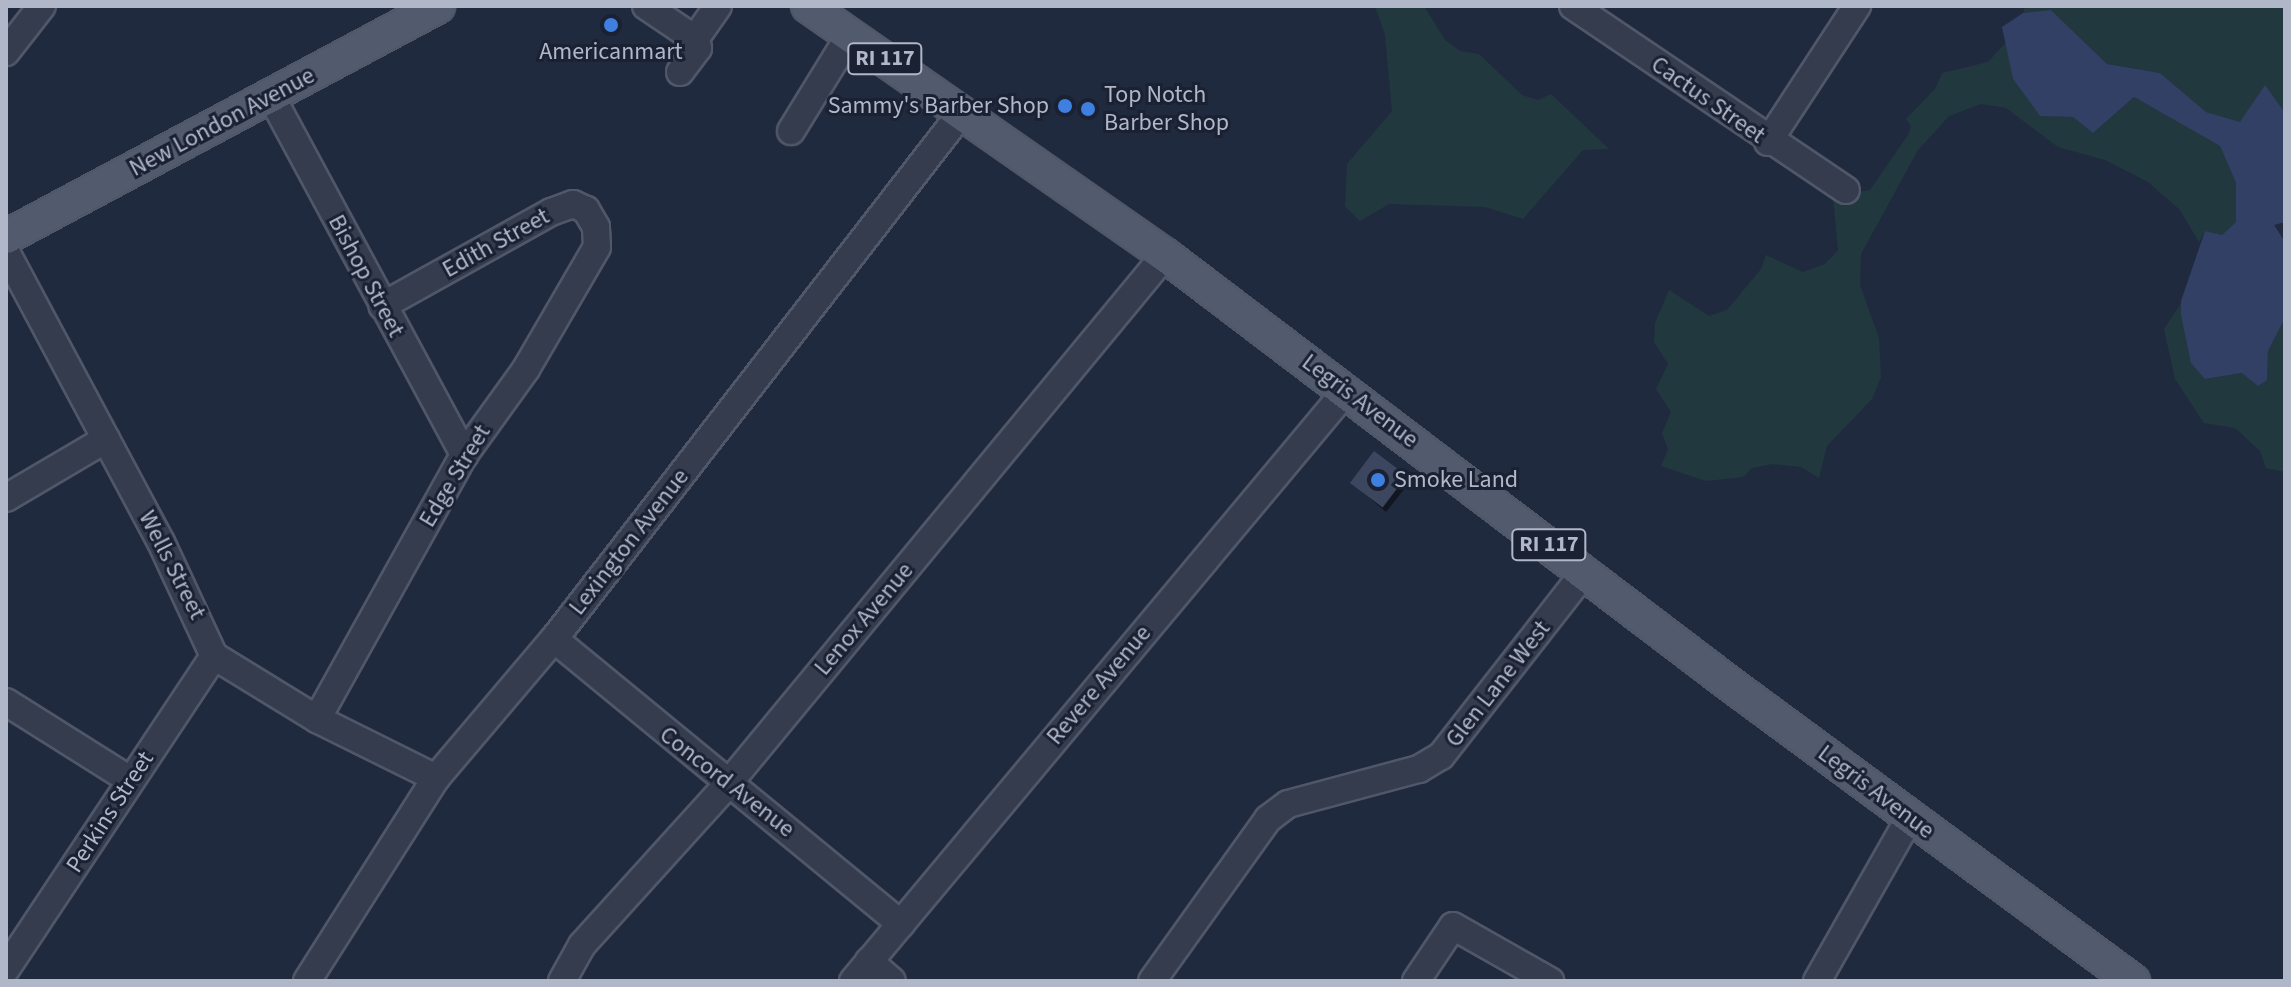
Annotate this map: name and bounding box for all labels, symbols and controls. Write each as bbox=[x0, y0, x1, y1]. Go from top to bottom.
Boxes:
marker: Americanmart bbox=[602, 16, 620, 34]
place label: Americanmart bbox=[539, 38, 683, 66]
road number: RI 117 bbox=[847, 41, 923, 77]
street label: Cactus Street bbox=[1645, 50, 1771, 150]
street label: New London Avenue bbox=[125, 61, 319, 183]
place label: Top Notch Barber Shop bbox=[1104, 81, 1229, 137]
place label: Sammy's Barber Shop bbox=[828, 92, 1049, 120]
marker: Sammy's Barber Shop bbox=[1056, 97, 1074, 115]
marker: Top Notch Barber Shop bbox=[1079, 100, 1097, 118]
street label: Edith Street bbox=[438, 202, 554, 284]
street label: Bishop Street bbox=[322, 210, 410, 342]
street label: Legris Avenue bbox=[1296, 348, 1424, 454]
street label: Edge Street bbox=[413, 420, 497, 532]
street label: Lexington Avenue bbox=[563, 463, 695, 621]
place label: Smoke Land bbox=[1394, 466, 1518, 494]
marker: Smoke Land bbox=[1369, 471, 1387, 489]
street label: Wells Street bbox=[132, 506, 212, 624]
road number: RI 117 bbox=[1511, 527, 1587, 563]
street label: Lenox Avenue bbox=[808, 557, 920, 681]
street label: Glen Lane West bbox=[1440, 615, 1556, 753]
street label: Revere Avenue bbox=[1041, 619, 1157, 751]
street label: Concord Avenue bbox=[654, 720, 800, 844]
street label: Legris Avenue bbox=[1812, 739, 1940, 845]
street label: Perkins Street bbox=[60, 746, 160, 878]

